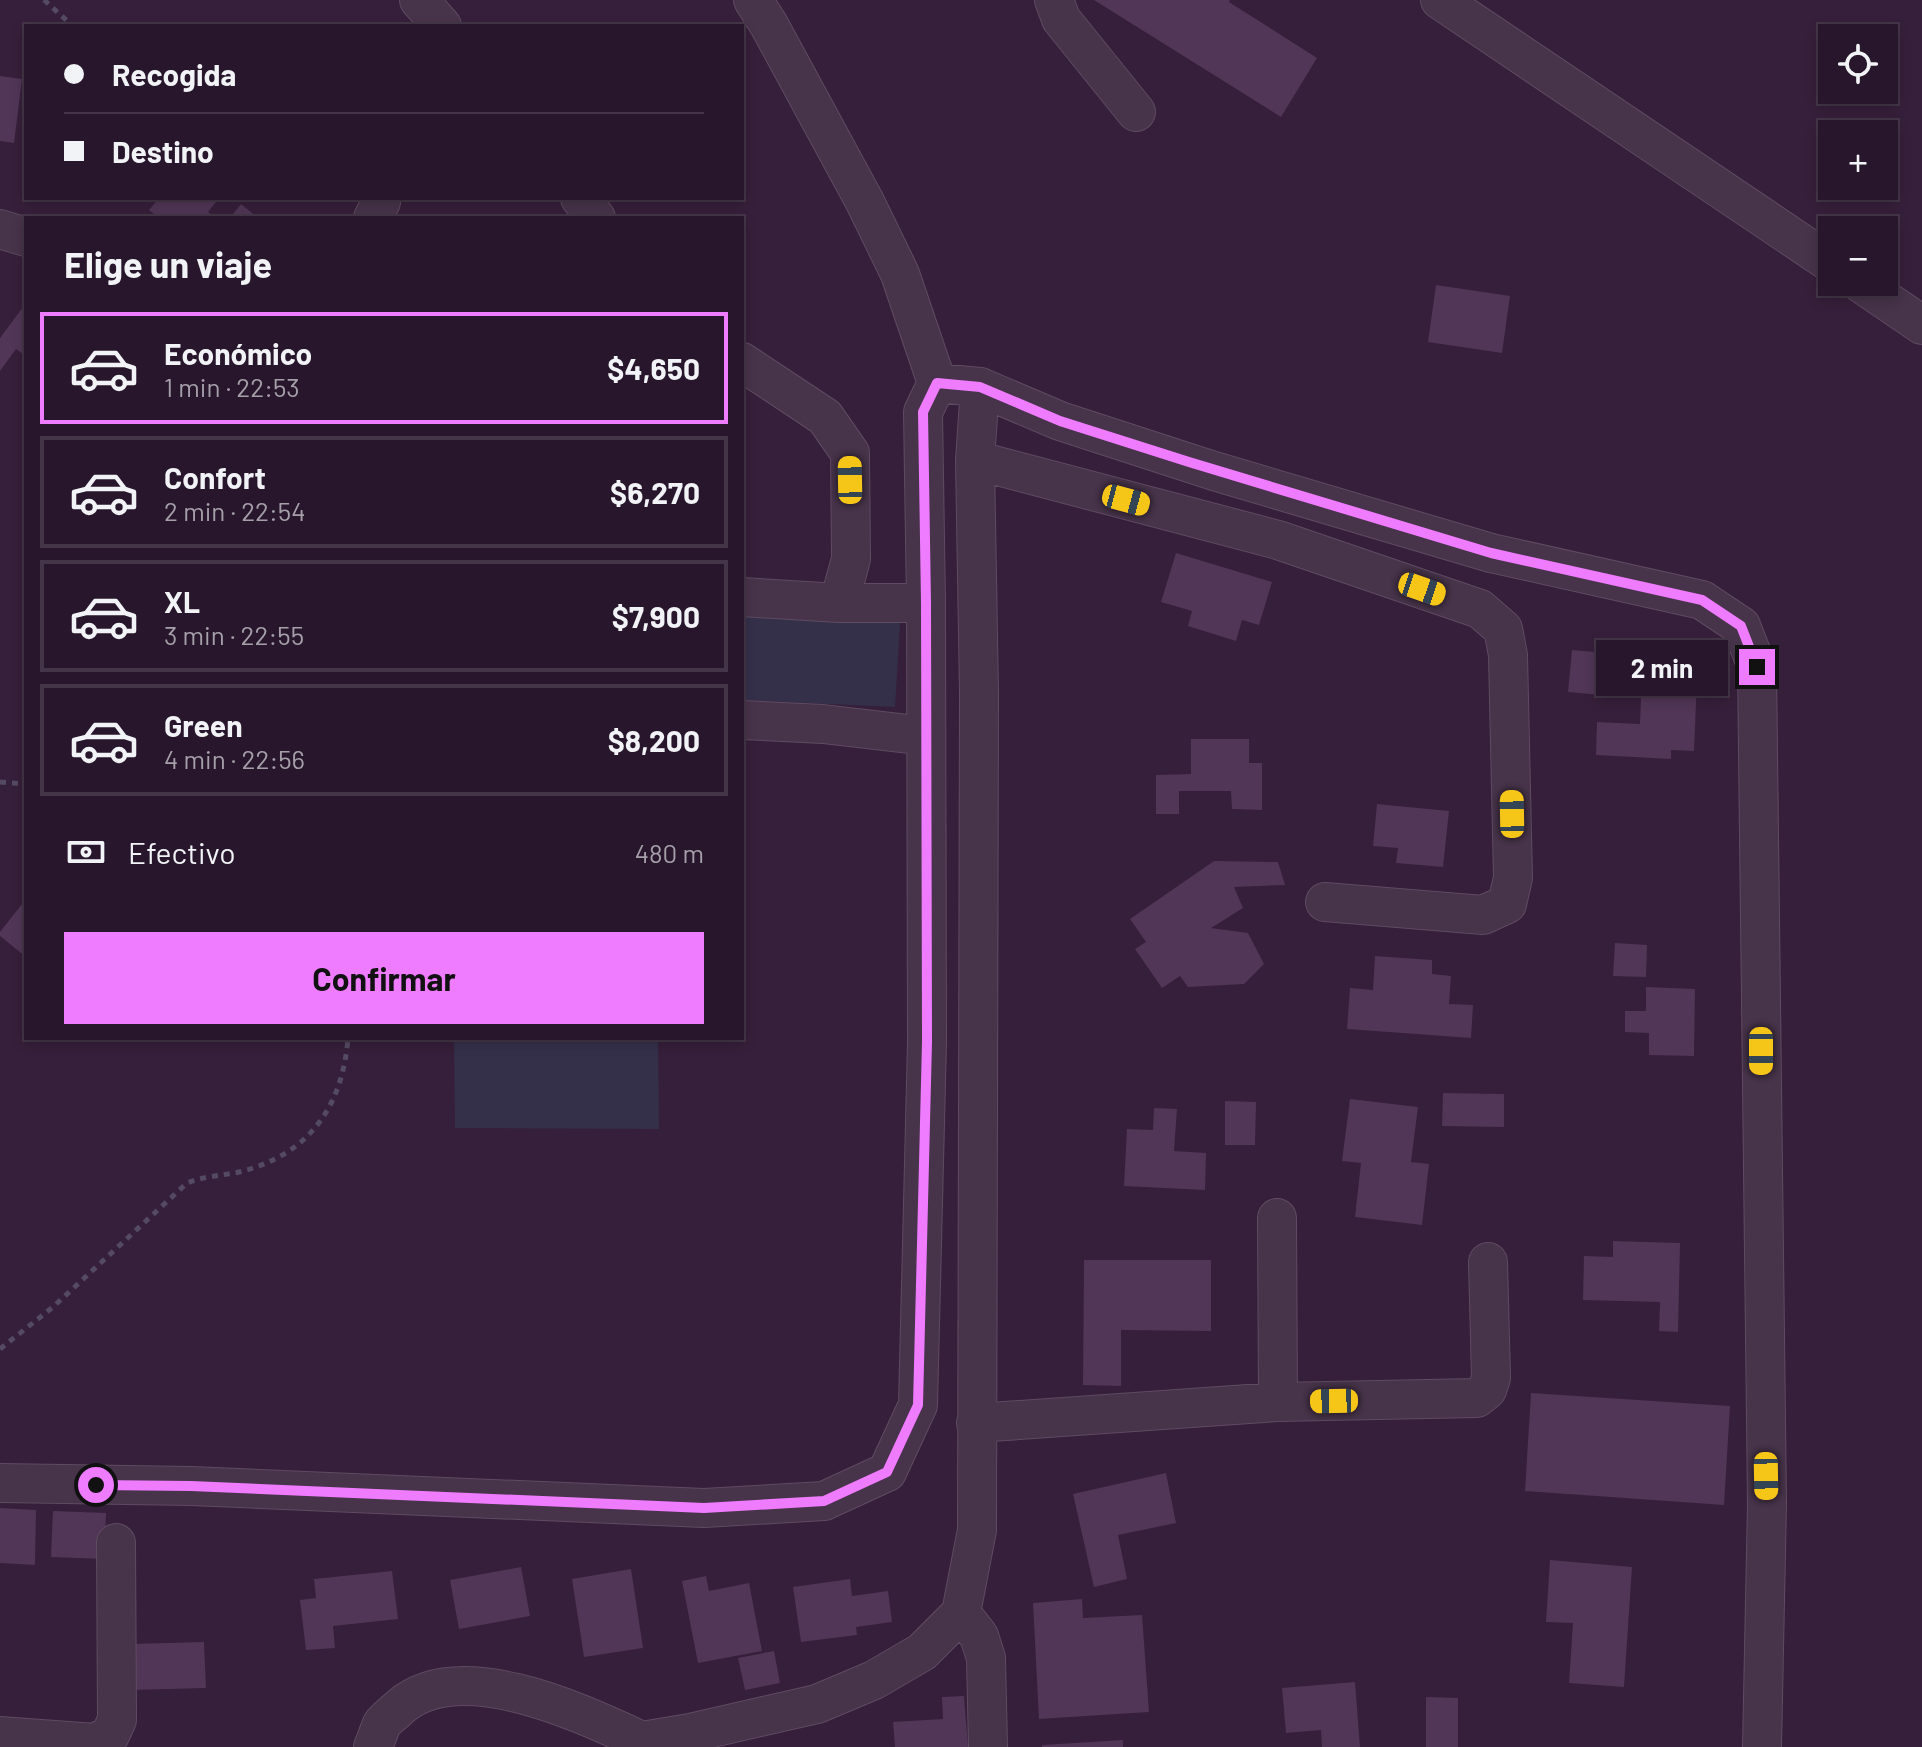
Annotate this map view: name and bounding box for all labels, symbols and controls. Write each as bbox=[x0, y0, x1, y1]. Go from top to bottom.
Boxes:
map controls bbox=[1818, 24, 1898, 296]
button: locate bbox=[1818, 24, 1898, 104]
text: Recogida bbox=[112, 56, 236, 92]
button: + bbox=[1818, 120, 1898, 200]
text: Destino bbox=[112, 133, 214, 169]
button: − bbox=[1818, 216, 1898, 296]
text: Elige un viaje bbox=[64, 242, 272, 285]
icon: car bbox=[68, 332, 140, 404]
text: Económico bbox=[164, 335, 312, 371]
text: $4,650 bbox=[607, 350, 700, 386]
text: 1 min · 22:53 bbox=[164, 371, 300, 402]
icon: car bbox=[68, 456, 140, 528]
car bbox=[838, 456, 862, 504]
text: Confort bbox=[164, 459, 266, 495]
text: $6,270 bbox=[610, 474, 700, 510]
car bbox=[1100, 482, 1152, 518]
text: 2 min · 22:54 bbox=[164, 495, 306, 526]
car bbox=[1395, 570, 1449, 608]
icon: car bbox=[68, 580, 140, 652]
text: XL bbox=[164, 583, 200, 619]
text: $7,900 bbox=[612, 598, 700, 634]
text: 3 min · 22:55 bbox=[164, 619, 304, 650]
callout: 2 min bbox=[1597, 639, 1729, 695]
route end bbox=[1739, 649, 1775, 685]
text: 2 min bbox=[1631, 652, 1693, 683]
icon: car bbox=[68, 704, 140, 776]
text: Green bbox=[164, 707, 243, 743]
text: $8,200 bbox=[608, 722, 700, 758]
text: 4 min · 22:56 bbox=[164, 743, 305, 774]
car bbox=[1500, 790, 1524, 838]
icon: cash bbox=[64, 830, 108, 874]
text: Efectivo bbox=[128, 834, 236, 870]
text: 480 m bbox=[635, 837, 704, 868]
button: Confirmar bbox=[64, 932, 704, 1024]
car bbox=[1749, 1027, 1773, 1075]
car bbox=[1310, 1389, 1358, 1413]
car bbox=[1754, 1452, 1778, 1500]
route start bbox=[78, 1467, 114, 1503]

